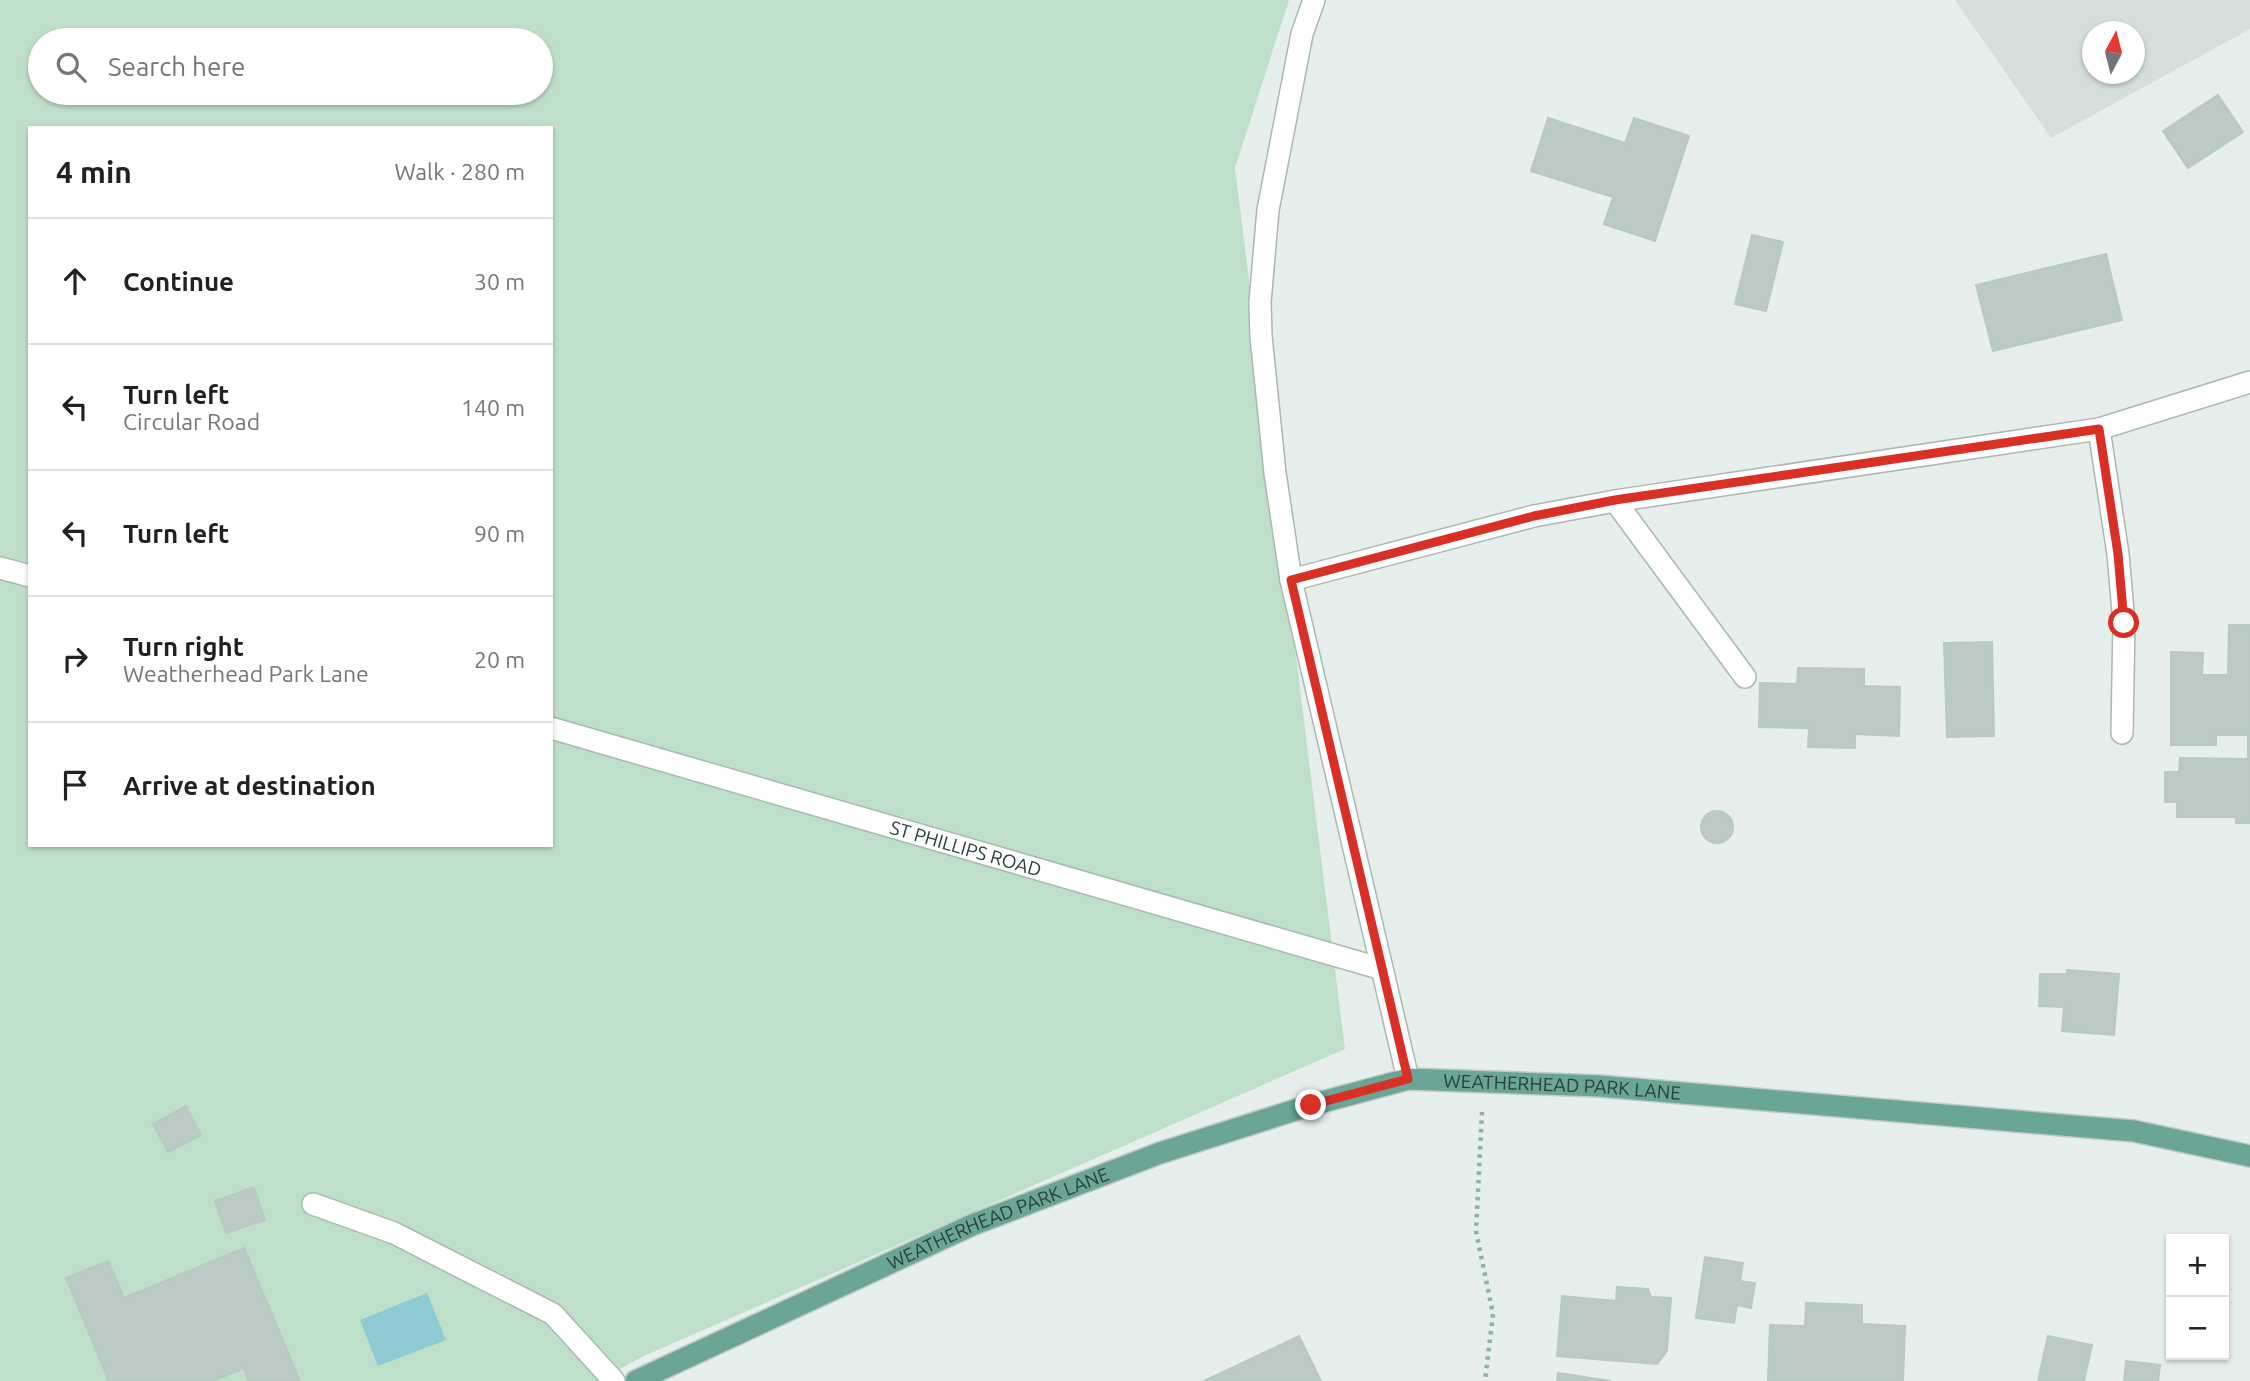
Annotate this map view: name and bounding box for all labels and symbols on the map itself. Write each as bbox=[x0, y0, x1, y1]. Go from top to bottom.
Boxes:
north arrow bbox=[2082, 21, 2145, 84]
route start bbox=[2108, 607, 2139, 638]
street label: ST PHILLIPS ROAD bbox=[888, 816, 1044, 881]
street label: WEATHERHEAD PARK LANE bbox=[1443, 1069, 1682, 1104]
route end bbox=[1295, 1089, 1326, 1120]
street label: WEATHERHEAD PARK LANE bbox=[883, 1163, 1112, 1274]

